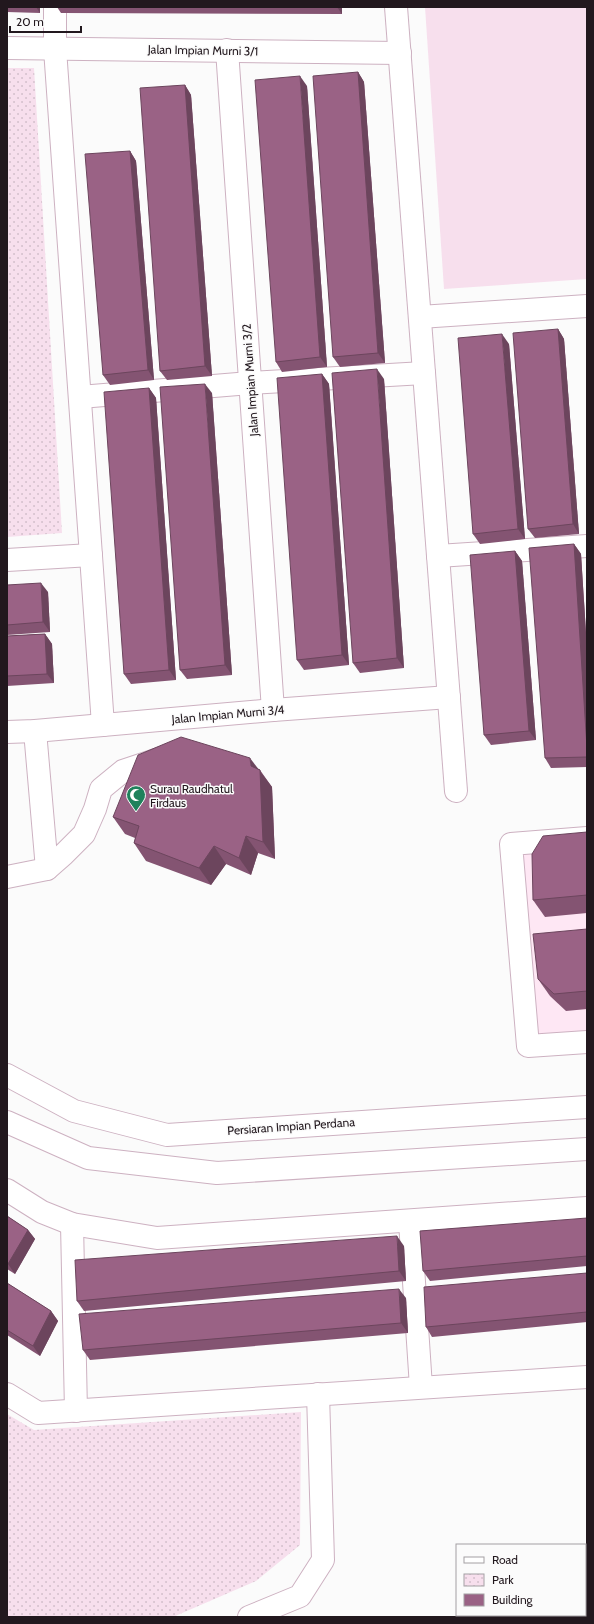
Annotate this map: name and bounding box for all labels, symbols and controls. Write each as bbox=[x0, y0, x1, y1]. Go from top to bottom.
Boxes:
scale bar bbox=[10, 8, 81, 34]
text: 20 m bbox=[16, 14, 44, 29]
street label: Jalan Impian Murni 3/1 bbox=[147, 42, 258, 58]
street label: Jalan Impian Murni 3/2 bbox=[239, 323, 261, 438]
street label: Jalan Impian Murni 3/4 bbox=[170, 702, 285, 726]
place label: Surau Raudhatul Firdaus bbox=[150, 781, 233, 810]
mosque icon: Surau Raudhatul Firdaus bbox=[125, 784, 147, 812]
street label: Persiaran Impian Perdana bbox=[227, 1114, 356, 1138]
legend bbox=[456, 1544, 586, 1616]
text: Road bbox=[492, 1552, 518, 1567]
text: Park bbox=[492, 1572, 514, 1587]
text: Building bbox=[492, 1592, 534, 1607]

